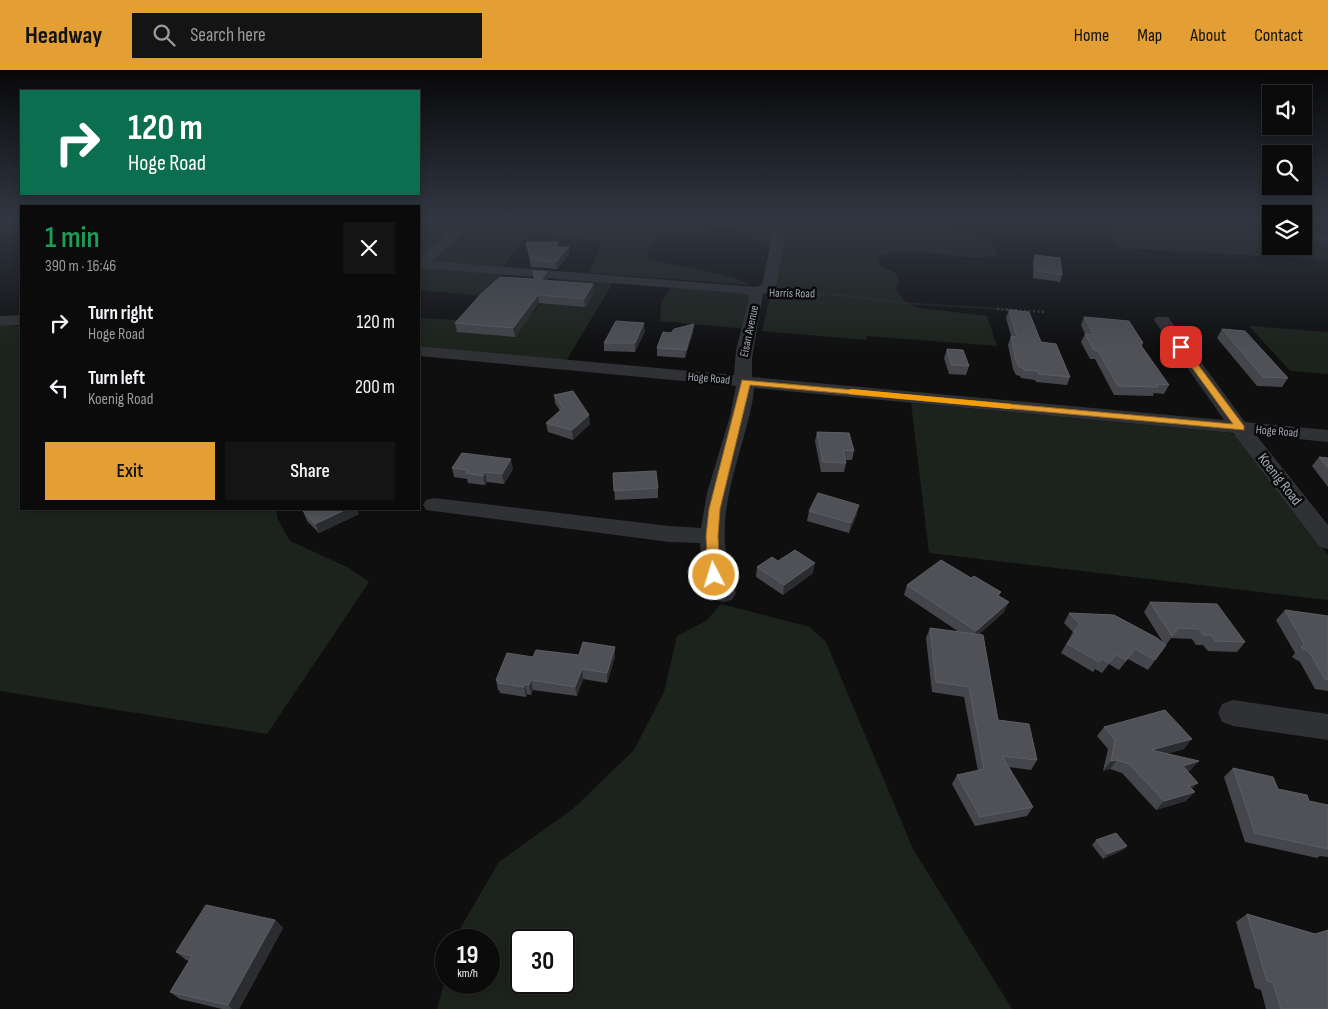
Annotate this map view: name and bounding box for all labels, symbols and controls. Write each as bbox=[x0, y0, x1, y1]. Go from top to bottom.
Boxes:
search box bbox=[132, 13, 482, 58]
text: Headway bbox=[25, 21, 102, 50]
icon: search bbox=[150, 21, 178, 49]
text: Search here bbox=[190, 24, 266, 47]
text: Home bbox=[1074, 25, 1109, 46]
text: Map bbox=[1137, 25, 1162, 46]
text: About bbox=[1190, 25, 1226, 46]
text: Contact bbox=[1254, 25, 1303, 46]
map controls bbox=[1262, 85, 1312, 255]
button: sound bbox=[1262, 85, 1312, 135]
text: 120 m bbox=[128, 107, 203, 150]
icon: right bbox=[45, 110, 110, 175]
button: search bbox=[1262, 145, 1312, 195]
text: Hoge Road bbox=[128, 150, 206, 177]
button: layers bbox=[1262, 205, 1312, 255]
text: 1 min bbox=[45, 220, 100, 256]
button: close bbox=[343, 222, 395, 274]
text: 390 m · 16:46 bbox=[45, 257, 116, 276]
street label: Harris Road bbox=[769, 286, 815, 301]
text: Turn right bbox=[88, 302, 153, 325]
street label: Eisan Avenue bbox=[737, 304, 762, 358]
icon: right bbox=[45, 309, 73, 337]
text: 120 m bbox=[357, 311, 395, 334]
text: Hoge Road bbox=[88, 325, 145, 344]
pin bbox=[1160, 326, 1202, 368]
icon: arrive bbox=[1167, 333, 1195, 361]
text: Turn left bbox=[88, 367, 145, 390]
street label: Hoge Road bbox=[687, 369, 731, 388]
icon: left bbox=[45, 374, 73, 402]
text: 200 m bbox=[355, 376, 395, 399]
text: Koenig Road bbox=[88, 390, 153, 409]
street label: Hoge Road bbox=[1255, 422, 1299, 441]
button: Exit bbox=[45, 442, 215, 500]
button: Share bbox=[225, 442, 395, 500]
street label: Koenig Road bbox=[1253, 449, 1306, 509]
position arrow bbox=[687, 548, 739, 600]
speed limit sign: 30 bbox=[510, 929, 575, 994]
text: 19 bbox=[457, 940, 478, 971]
text: km/h bbox=[457, 966, 478, 981]

